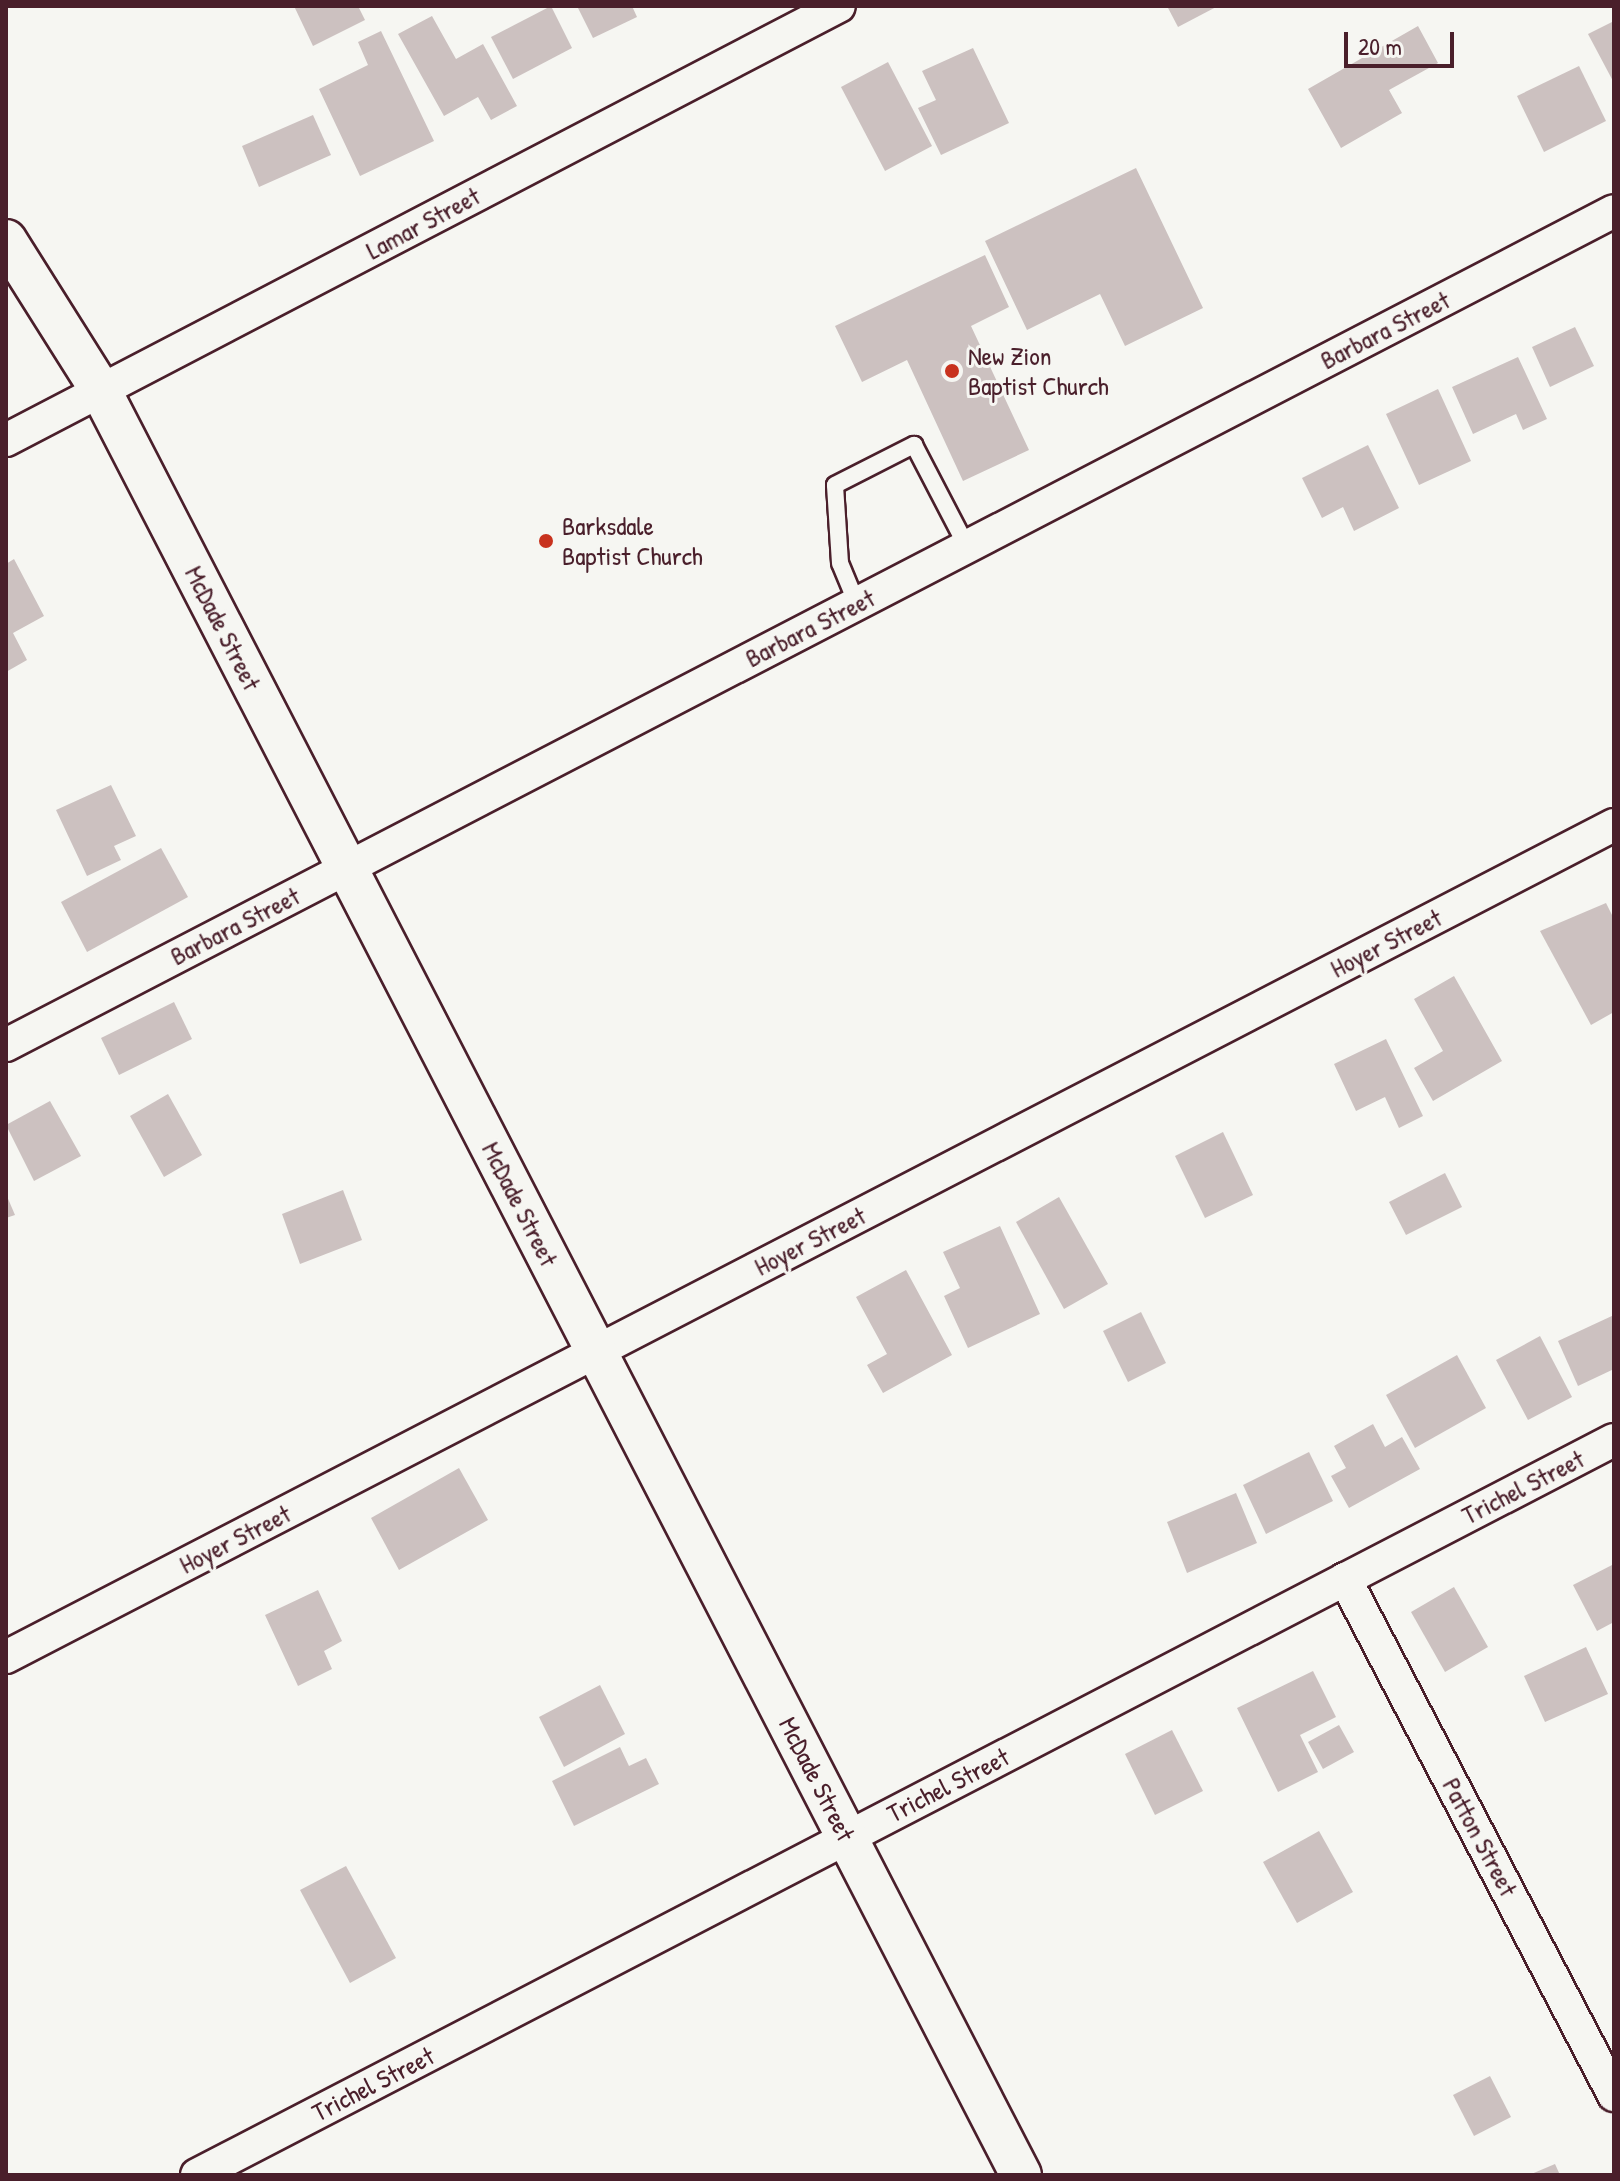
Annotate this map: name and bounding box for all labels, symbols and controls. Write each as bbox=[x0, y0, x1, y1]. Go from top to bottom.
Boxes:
scale bar bbox=[1348, 16, 1458, 66]
text: 20 m bbox=[1358, 30, 1402, 62]
street label: Lamar Street bbox=[361, 180, 485, 266]
street label: Barbara Street bbox=[1315, 284, 1455, 376]
place label: New Zion Baptist Church bbox=[968, 340, 1109, 402]
marker: New Zion Baptist Church bbox=[943, 362, 961, 380]
place label: Barksdale Baptist Church bbox=[562, 510, 703, 572]
marker: Barksdale Baptist Church bbox=[537, 532, 555, 550]
street label: McDade Street bbox=[178, 561, 268, 695]
street label: Barbara Street bbox=[740, 582, 880, 674]
street label: Barbara Street bbox=[165, 880, 305, 972]
street label: Hoyer Street bbox=[1325, 902, 1447, 984]
street label: McDade Street bbox=[475, 1137, 565, 1271]
street label: Hoyer Street bbox=[749, 1200, 871, 1282]
street label: Trichel Street bbox=[1457, 1443, 1589, 1531]
street label: Hoyer Street bbox=[174, 1498, 296, 1580]
street label: McDade Street bbox=[772, 1712, 862, 1846]
street label: Trichel Street bbox=[882, 1741, 1014, 1829]
street label: Patton Street bbox=[1436, 1773, 1524, 1901]
street label: Trichel Street bbox=[307, 2040, 439, 2128]

